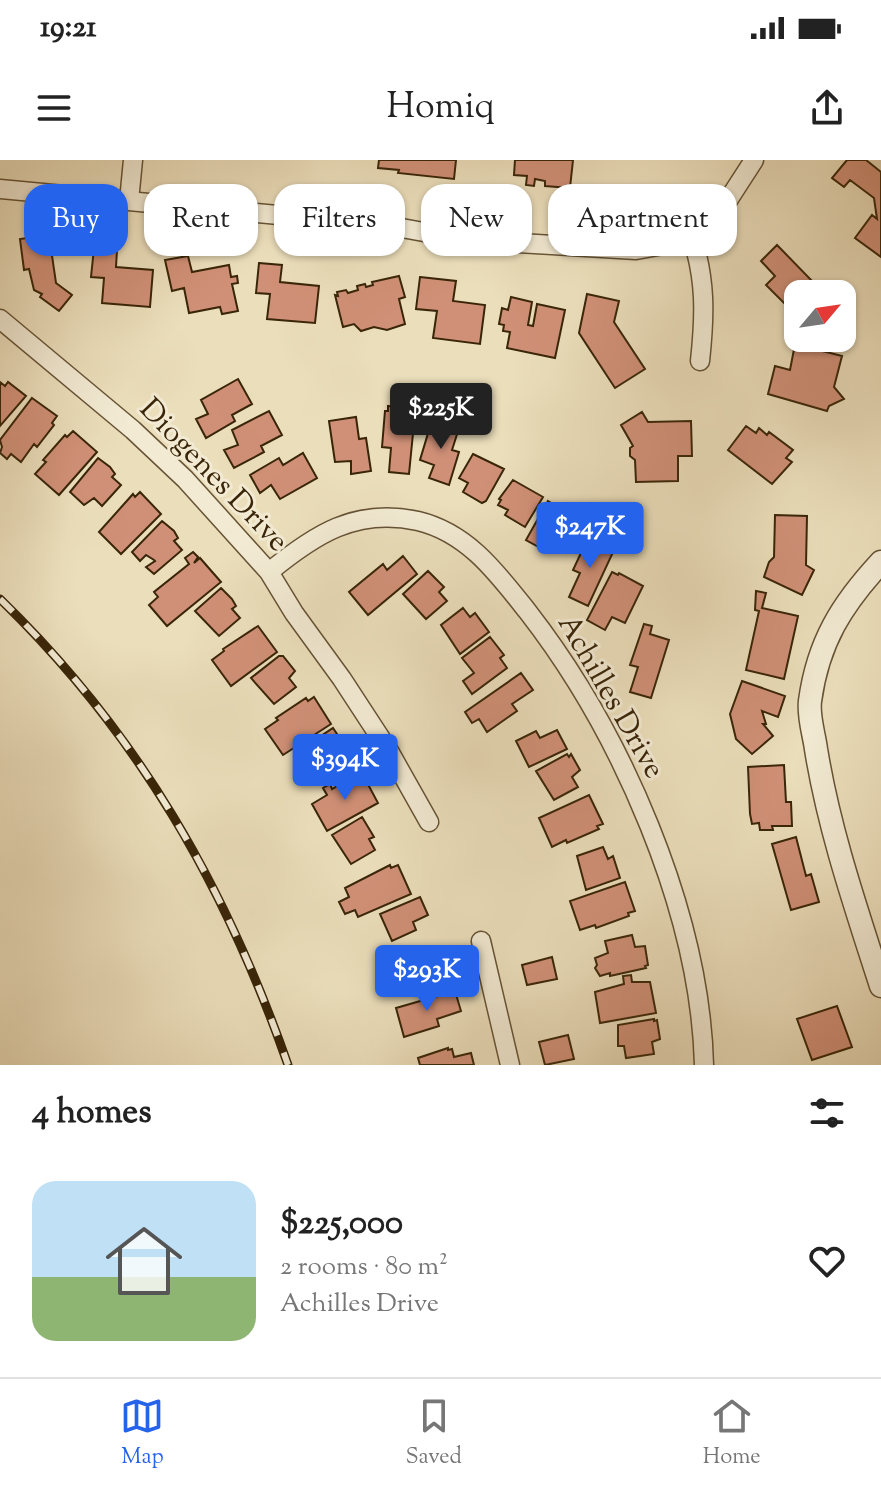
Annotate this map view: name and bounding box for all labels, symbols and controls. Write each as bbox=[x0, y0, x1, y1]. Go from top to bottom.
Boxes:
text: 19:21 bbox=[40, 7, 97, 50]
text: Homiq bbox=[386, 82, 495, 134]
icon: menu bbox=[32, 86, 76, 130]
icon: share bbox=[805, 86, 849, 130]
chip: Buy bbox=[24, 184, 128, 256]
chip: Rent bbox=[144, 184, 258, 256]
chip: Filters bbox=[274, 184, 405, 256]
chip: New bbox=[421, 184, 532, 256]
chip: Apartment bbox=[548, 184, 737, 256]
north arrow bbox=[784, 280, 856, 352]
map controls bbox=[784, 280, 856, 352]
pin: $225K bbox=[385, 383, 497, 451]
street label: Diogenes Drive bbox=[128, 390, 298, 562]
text: $225K bbox=[408, 390, 474, 427]
pin: $247K bbox=[534, 502, 646, 570]
text: $247K bbox=[555, 509, 625, 546]
street label: Achilles Drive bbox=[546, 607, 674, 787]
pin: $394K bbox=[289, 734, 401, 802]
text: $394K bbox=[311, 741, 379, 778]
pin: $293K bbox=[371, 945, 483, 1013]
text: $293K bbox=[393, 952, 461, 989]
text: 4 homes bbox=[32, 1089, 152, 1138]
icon: filters bbox=[805, 1091, 849, 1135]
text: $225,000 bbox=[280, 1200, 403, 1249]
icon: home bbox=[96, 1213, 192, 1309]
icon: heart bbox=[805, 1239, 849, 1283]
text: 2 rooms · 80 m² bbox=[280, 1249, 448, 1286]
text: Achilles Drive bbox=[280, 1286, 439, 1323]
tab: Map bbox=[120, 1394, 164, 1474]
tab: Saved bbox=[405, 1394, 462, 1474]
tab: Home bbox=[703, 1394, 761, 1474]

